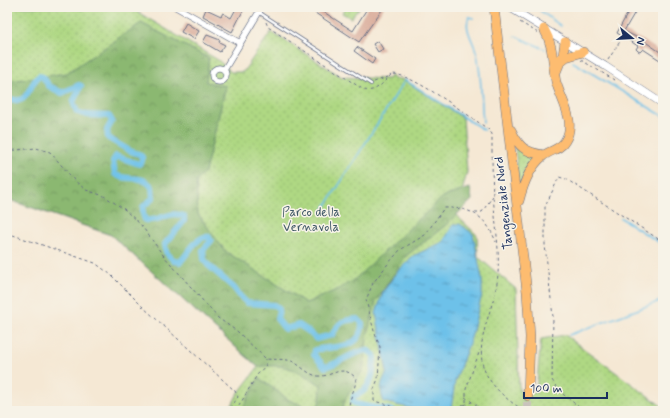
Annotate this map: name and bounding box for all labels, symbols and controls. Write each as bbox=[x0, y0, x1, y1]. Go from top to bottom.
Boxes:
north arrow bbox=[612, 18, 652, 58]
text: N bbox=[633, 35, 648, 46]
street label: Tangenziale Nord bbox=[491, 156, 518, 250]
park label: Parco della Vernavola bbox=[282, 204, 340, 236]
scale bar bbox=[524, 374, 607, 400]
text: 100 m bbox=[530, 381, 562, 397]

